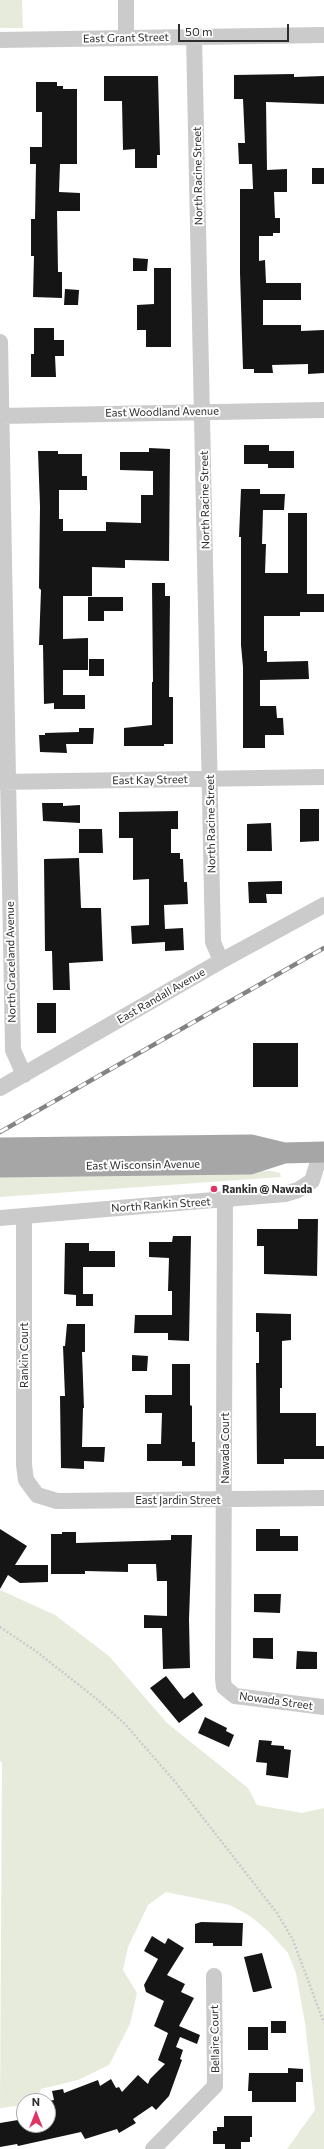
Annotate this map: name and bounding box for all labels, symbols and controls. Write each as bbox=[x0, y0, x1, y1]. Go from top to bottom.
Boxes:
scale bar bbox=[180, 16, 291, 42]
text: 50 m bbox=[185, 24, 213, 38]
street label: East Grant Street bbox=[83, 31, 169, 45]
street label: North Racine Street bbox=[191, 126, 205, 226]
street label: East Woodland Avenue bbox=[105, 404, 219, 420]
street label: North Racine Street bbox=[198, 450, 212, 550]
street label: East Kay Street bbox=[112, 773, 188, 787]
street label: North Racine Street bbox=[204, 774, 218, 874]
street label: North Graceland Avenue bbox=[3, 901, 19, 1023]
street label: East Randall Avenue bbox=[115, 965, 207, 1027]
street label: East Wisconsin Avenue bbox=[86, 1157, 200, 1173]
place label: Rankin @ Nawada bbox=[222, 1182, 312, 1196]
marker: Rankin @ Nawada bbox=[209, 1184, 219, 1194]
street label: North Rankin Street bbox=[111, 1195, 211, 1215]
street label: Rankin Court bbox=[17, 1322, 31, 1388]
street label: Nawada Court bbox=[218, 1412, 232, 1484]
street label: East Jardin Street bbox=[135, 1493, 221, 1507]
street label: Nowada Street bbox=[238, 1689, 314, 1713]
street label: Bellaire Court bbox=[208, 2005, 222, 2073]
north arrow bbox=[16, 2093, 56, 2133]
text: N bbox=[32, 2095, 40, 2108]

